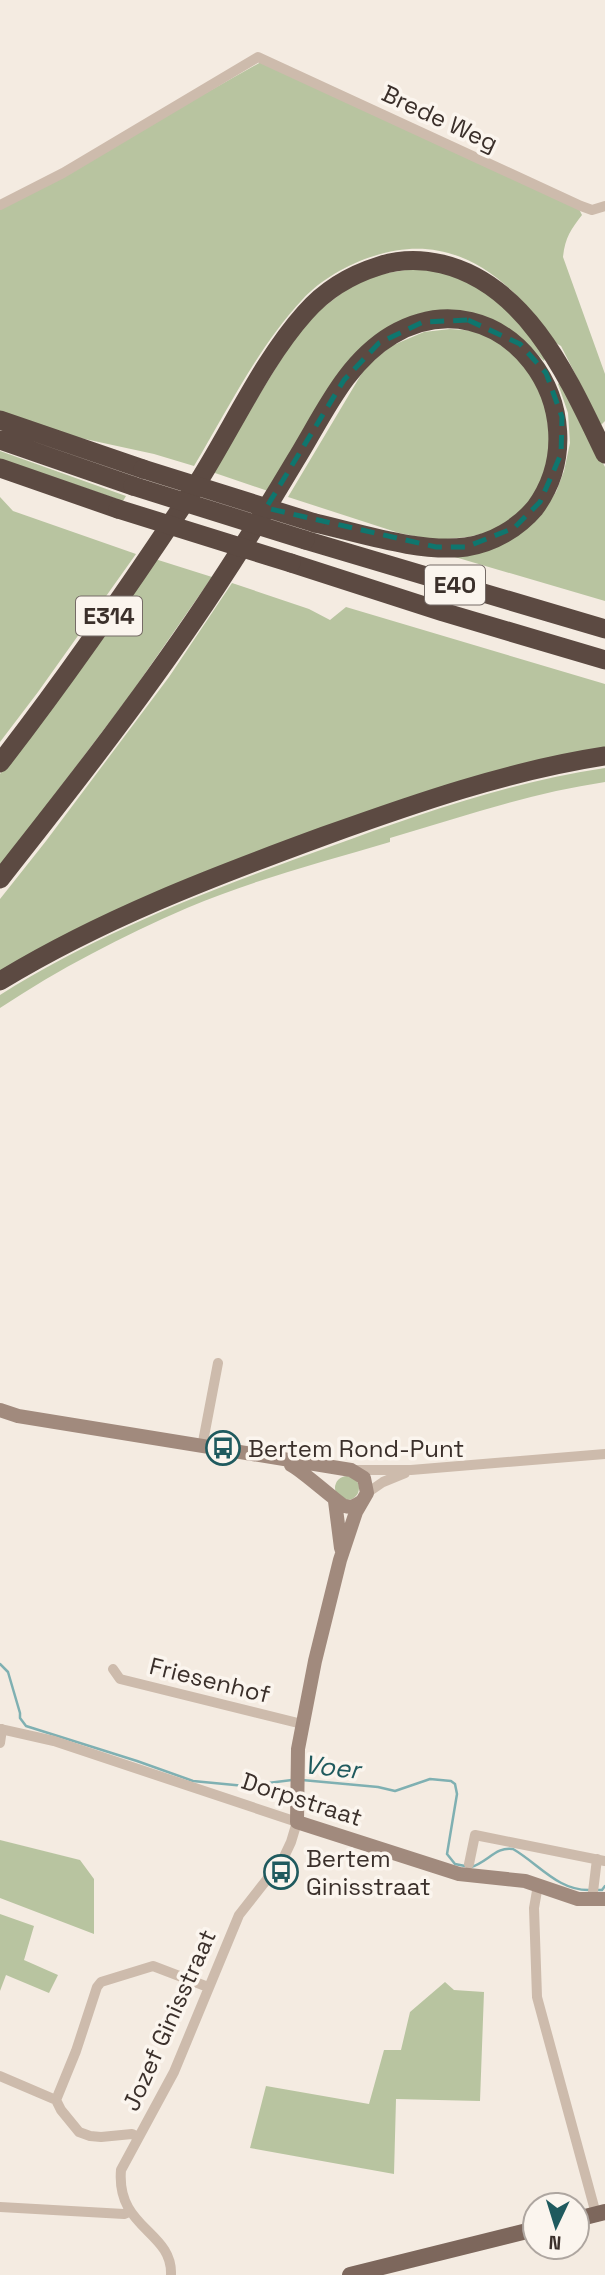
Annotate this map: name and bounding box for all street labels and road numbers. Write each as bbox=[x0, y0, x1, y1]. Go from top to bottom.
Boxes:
street label: Brede Weg bbox=[377, 78, 503, 158]
road number: E40 bbox=[425, 566, 485, 604]
road number: E314 bbox=[76, 596, 142, 636]
street label: Friesenhof bbox=[146, 1650, 274, 1710]
street label: Dorpstraat bbox=[238, 1765, 366, 1833]
street label: Jozef Ginisstraat bbox=[115, 1924, 223, 2116]

